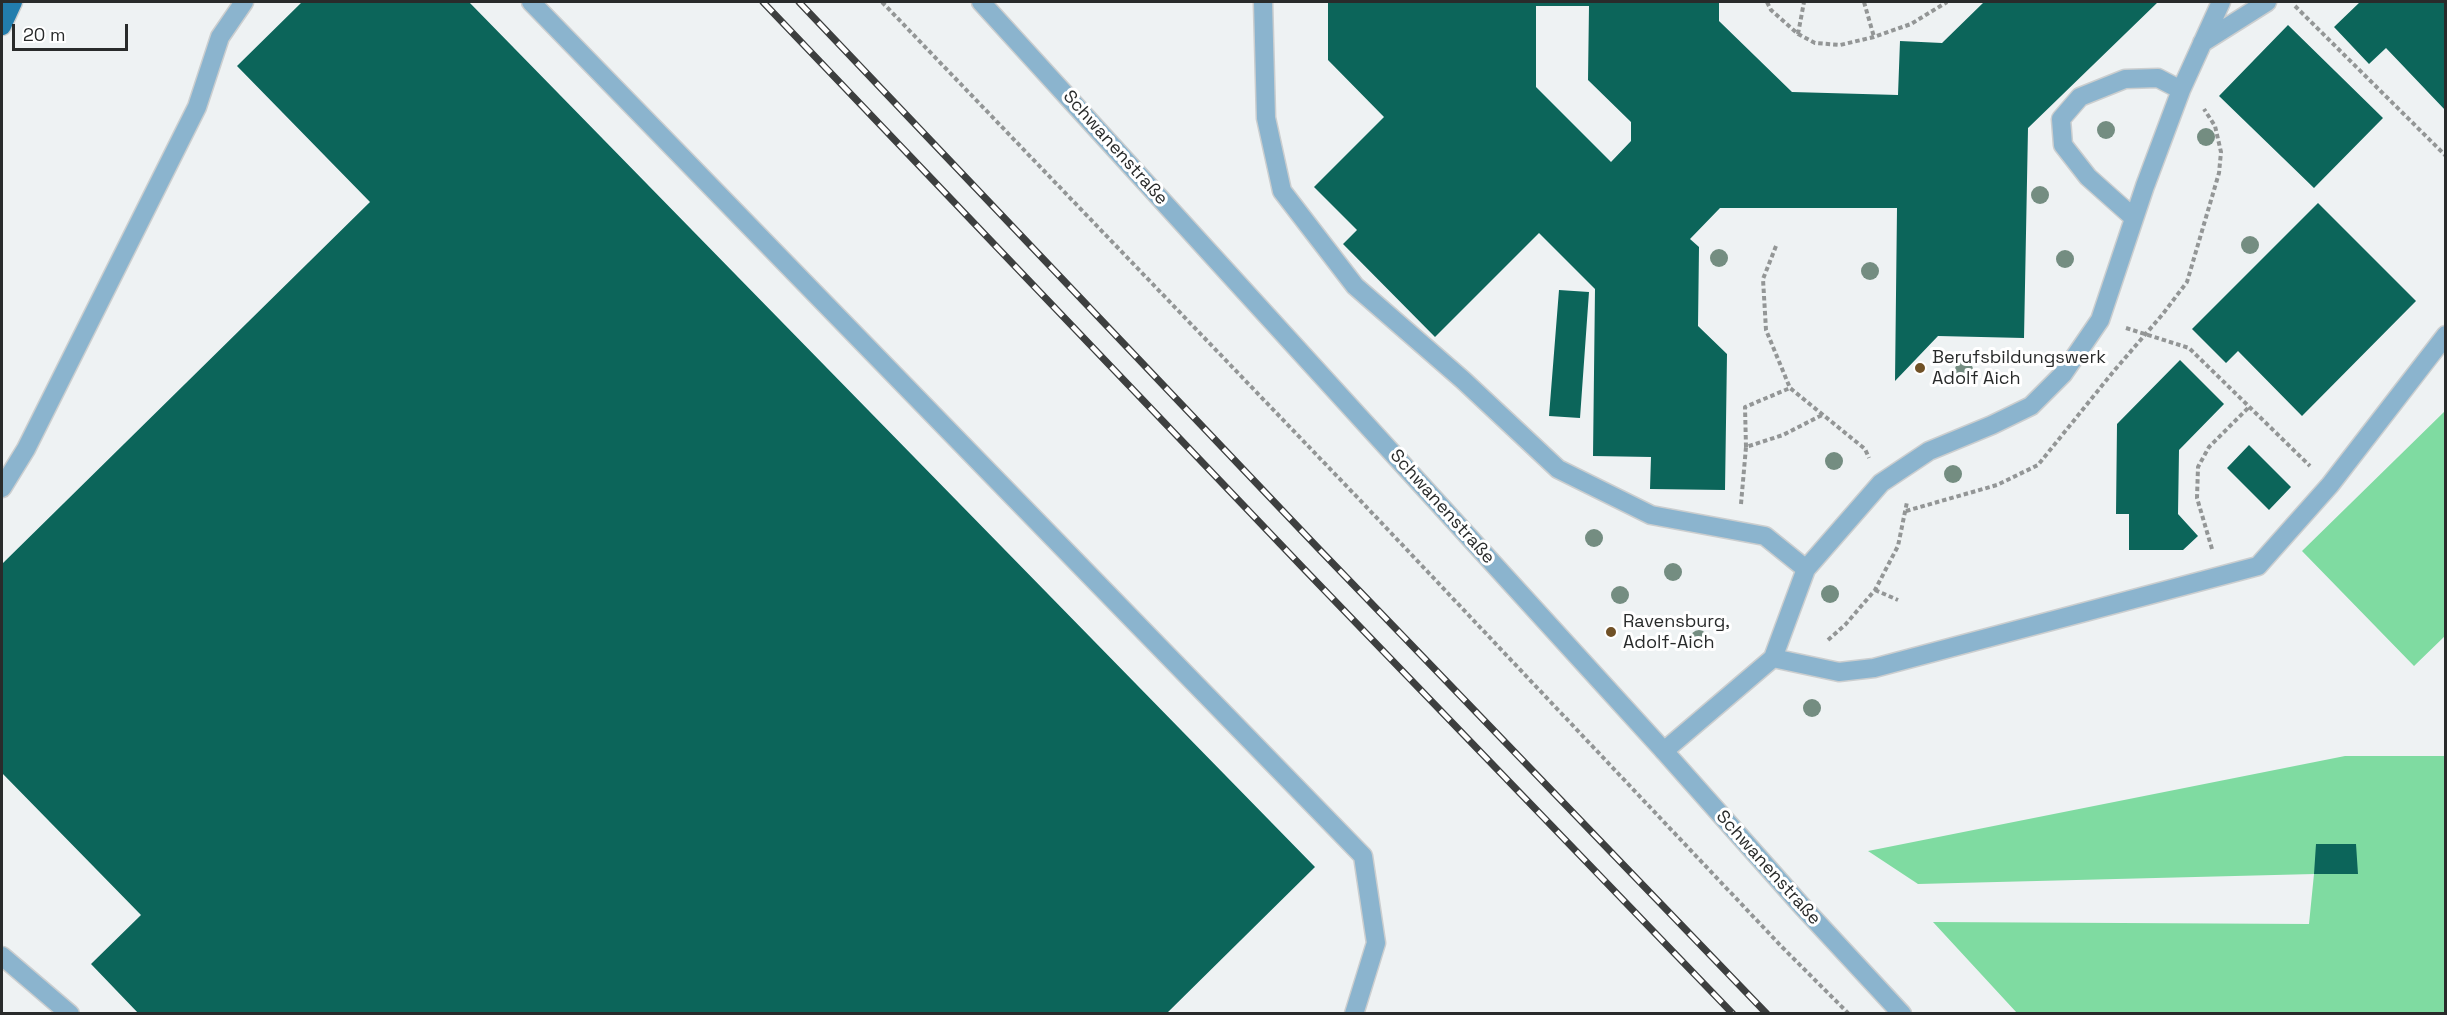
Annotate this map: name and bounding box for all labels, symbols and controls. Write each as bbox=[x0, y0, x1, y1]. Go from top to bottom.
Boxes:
scale bar bbox=[15, 12, 130, 50]
text: 20 m bbox=[23, 23, 66, 46]
street label: Schwanenstraße bbox=[1058, 86, 1172, 210]
place label: Berufsbildungswerk Adolf Aich bbox=[1932, 347, 2106, 389]
marker: Berufsbildungswerk Adolf Aich bbox=[1913, 361, 1927, 375]
street label: Schwanenstraße bbox=[1385, 445, 1499, 569]
place label: Ravensburg, Adolf-Aich bbox=[1623, 611, 1730, 654]
marker: Ravensburg, Adolf-Aich bbox=[1604, 625, 1618, 639]
street label: Schwanenstraße bbox=[1711, 806, 1825, 930]

